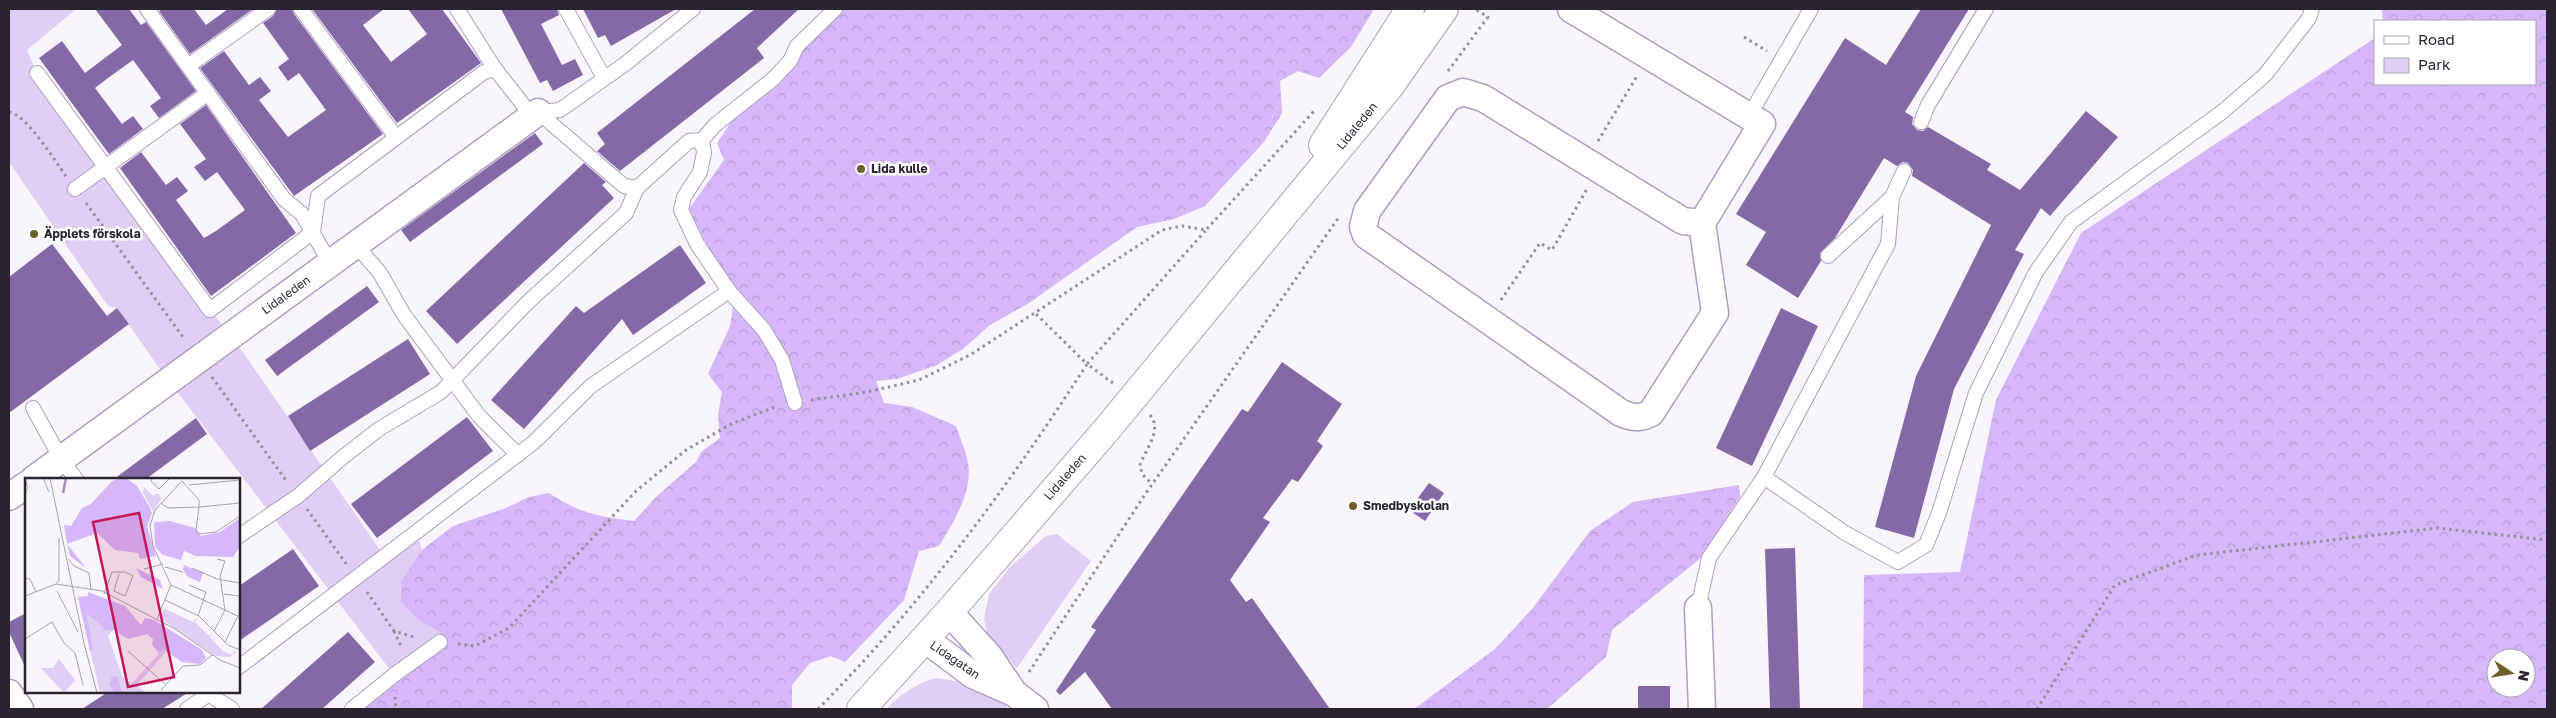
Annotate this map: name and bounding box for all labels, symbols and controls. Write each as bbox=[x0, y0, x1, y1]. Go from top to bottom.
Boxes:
legend bbox=[2374, 20, 2536, 85]
text: Road bbox=[2418, 30, 2455, 48]
text: Park bbox=[2418, 55, 2451, 73]
street label: Lidaleden bbox=[1333, 99, 1380, 152]
place label: Lida kulle bbox=[871, 161, 928, 176]
marker: Lida kulle bbox=[855, 163, 867, 175]
place label: Äpplets förskola bbox=[44, 226, 141, 241]
marker: Äpplets förskola bbox=[28, 228, 40, 240]
street label: Lidaleden bbox=[258, 272, 313, 317]
street label: Lidaleden bbox=[1040, 450, 1089, 503]
inset map bbox=[25, 478, 240, 693]
place label: Smedbyskolan bbox=[1363, 498, 1449, 513]
marker: Smedbyskolan bbox=[1347, 500, 1359, 512]
street label: Lidagatan bbox=[927, 637, 983, 682]
north arrow bbox=[2486, 648, 2536, 698]
text: N bbox=[2515, 669, 2534, 683]

